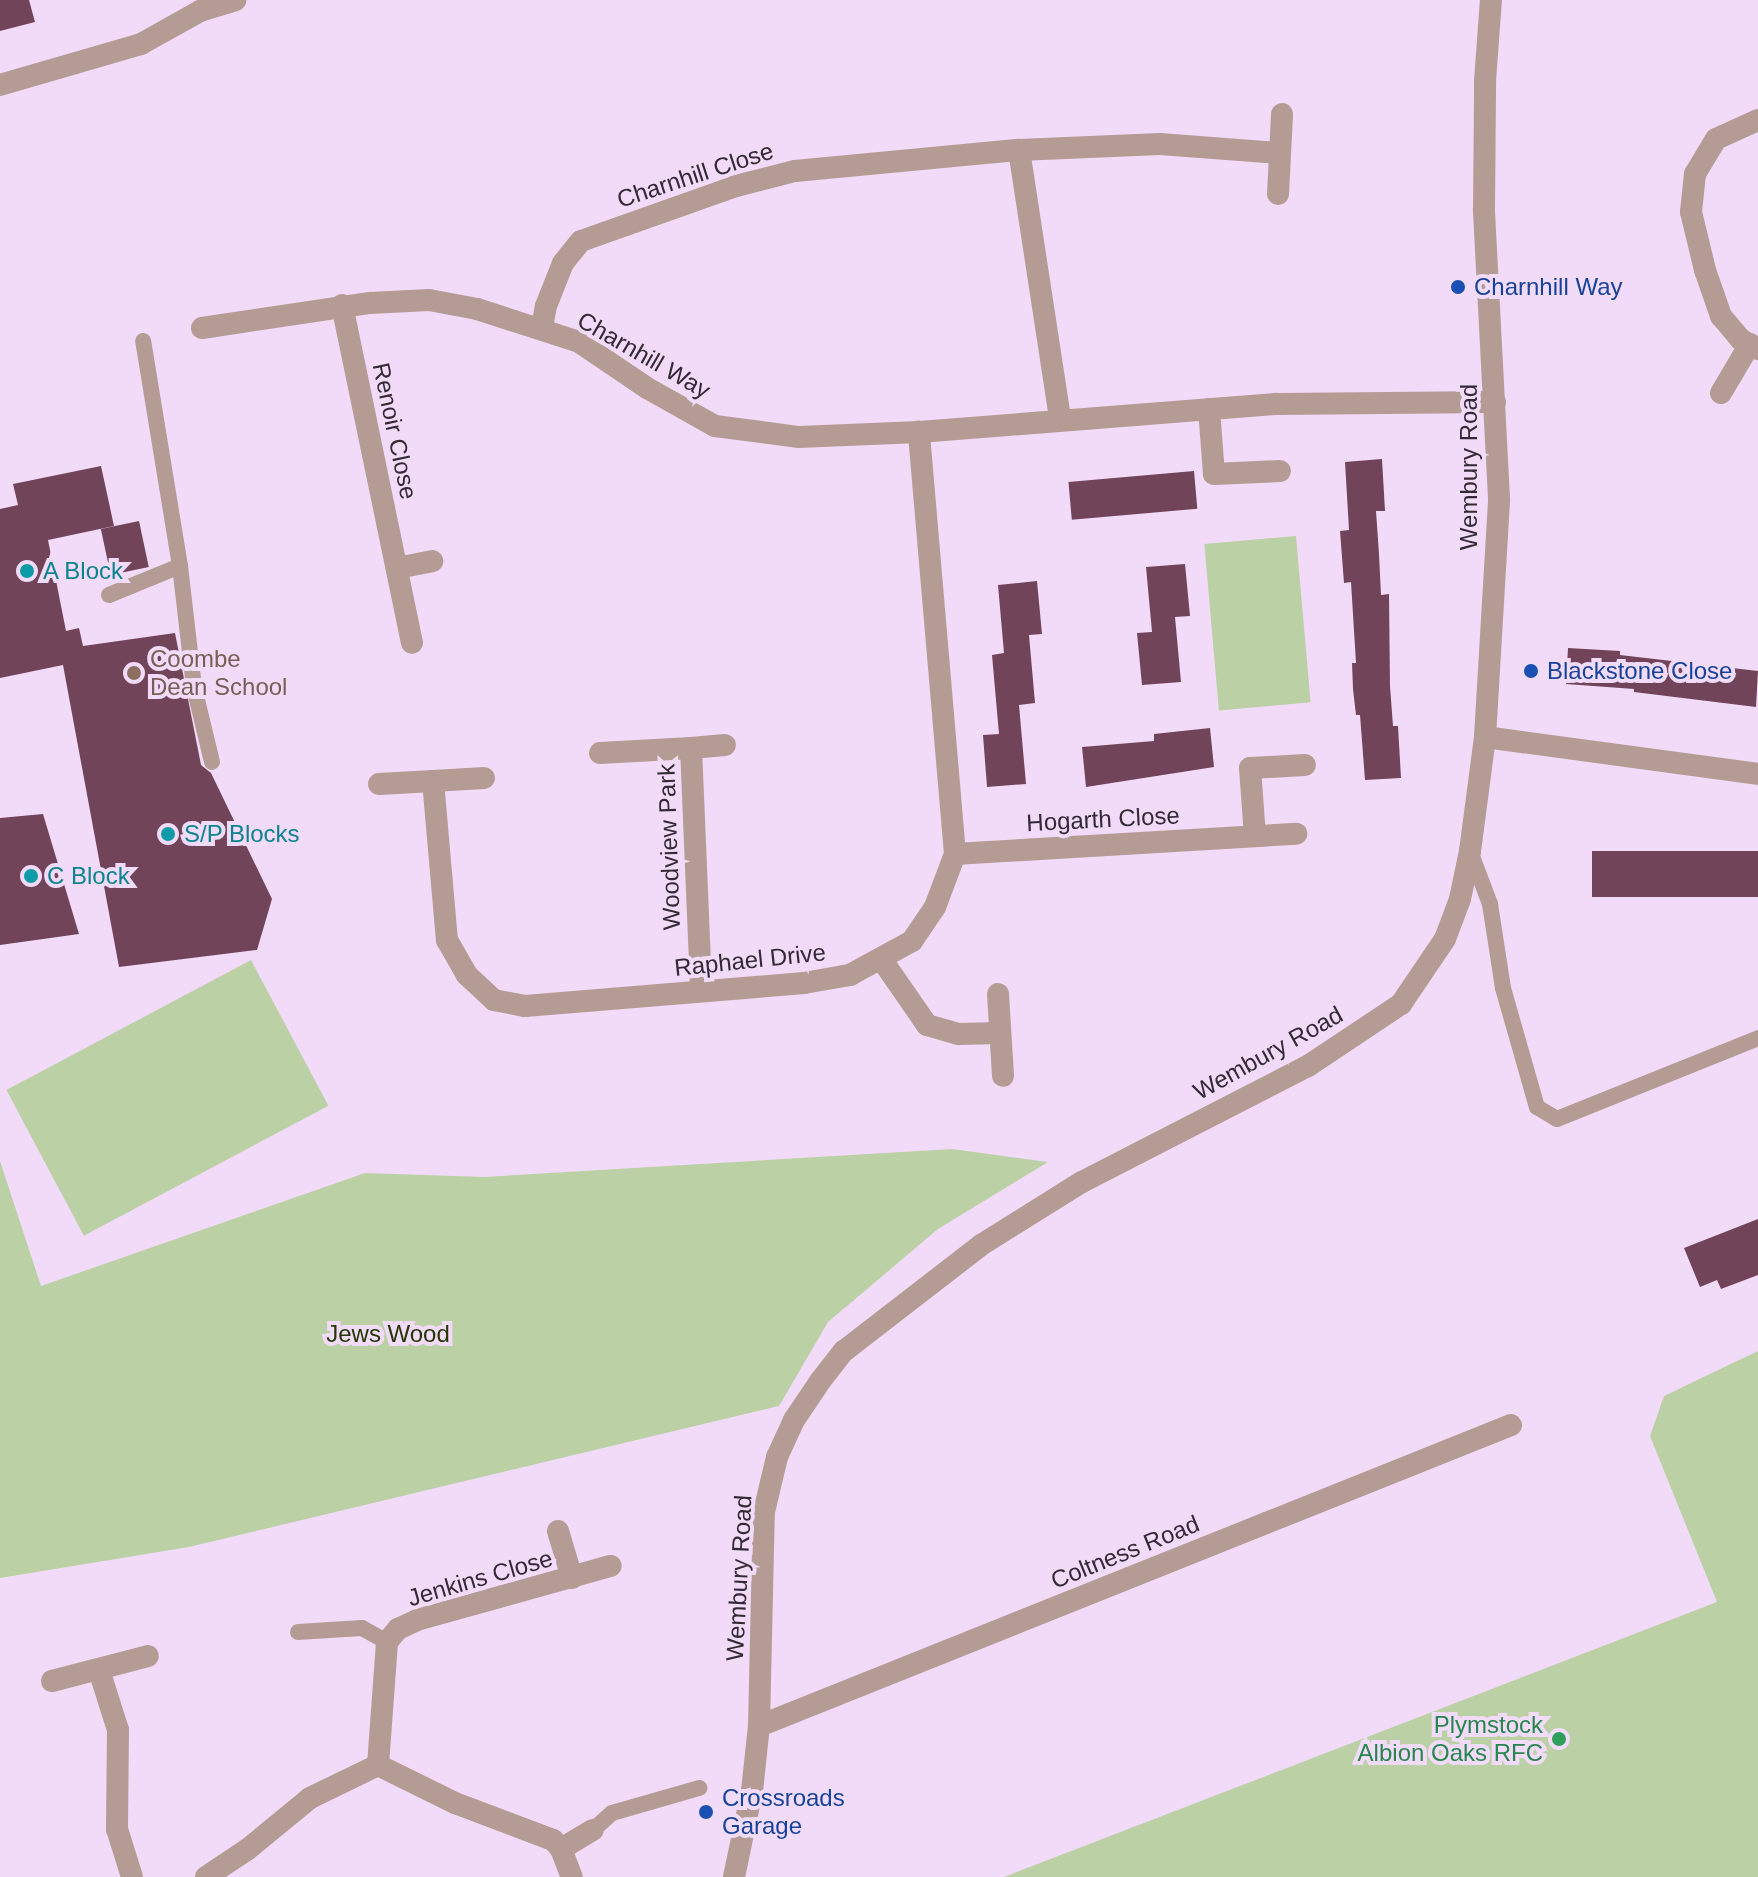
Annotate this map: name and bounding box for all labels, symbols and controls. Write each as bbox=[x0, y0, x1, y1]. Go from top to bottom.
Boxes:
street label: Charnhill Close bbox=[613, 136, 777, 214]
place label: Charnhill Way bbox=[1474, 273, 1622, 301]
marker: Charnhill Way bbox=[1449, 278, 1467, 296]
street label: Charnhill Way bbox=[573, 305, 715, 405]
street label: Renoir Close bbox=[366, 360, 424, 502]
street label: Wembury Road bbox=[1455, 384, 1483, 550]
place label: A Block bbox=[43, 557, 124, 585]
marker: A Block bbox=[18, 562, 36, 580]
place label: Coombe Dean School bbox=[150, 645, 287, 701]
place label: Blackstone Close bbox=[1547, 657, 1732, 685]
marker: Blackstone Close bbox=[1522, 662, 1540, 680]
marker: Coombe Dean School bbox=[125, 664, 143, 682]
street label: Woodview Park bbox=[652, 763, 686, 931]
street label: Hogarth Close bbox=[1026, 801, 1180, 837]
place label: S/P Blocks bbox=[184, 820, 300, 848]
marker: S/P Blocks bbox=[159, 825, 177, 843]
place label: C Block bbox=[47, 862, 130, 890]
marker: C Block bbox=[22, 867, 40, 885]
street label: Raphael Drive bbox=[673, 938, 827, 982]
street label: Wembury Road bbox=[1188, 1000, 1348, 1106]
park label: Jews Wood bbox=[326, 1320, 450, 1348]
street label: Wembury Road bbox=[720, 1494, 758, 1662]
street label: Coltness Road bbox=[1047, 1509, 1203, 1595]
street label: Jenkins Close bbox=[404, 1544, 556, 1612]
place label: Plymstock Albion Oaks RFC bbox=[1358, 1711, 1543, 1767]
marker: Plymstock Albion Oaks RFC bbox=[1550, 1730, 1568, 1748]
place label: Crossroads Garage bbox=[722, 1784, 845, 1840]
marker: Crossroads Garage bbox=[697, 1803, 715, 1821]

